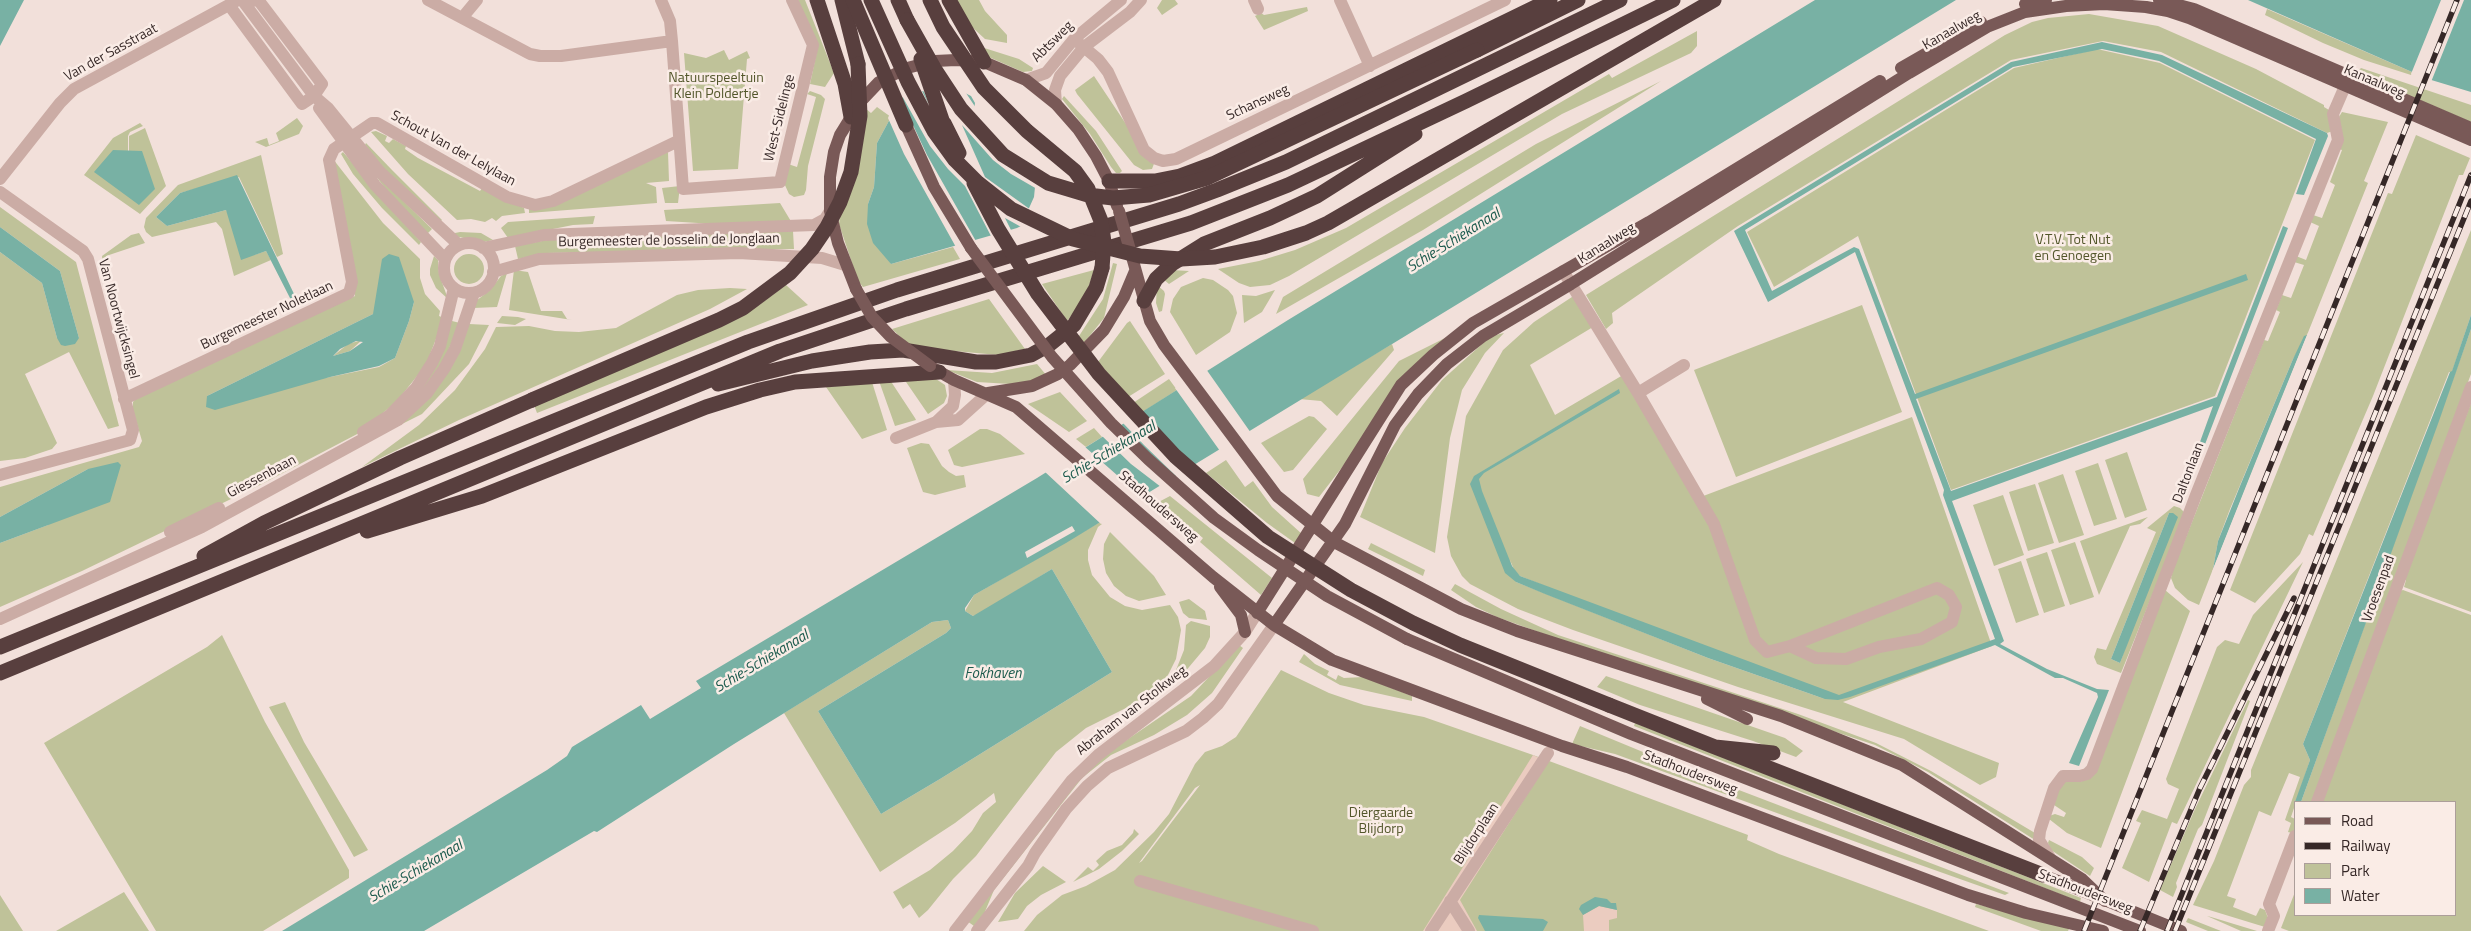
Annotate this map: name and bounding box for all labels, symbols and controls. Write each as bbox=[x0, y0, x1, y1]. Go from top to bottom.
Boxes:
street label: Kanaalweg bbox=[1920, 8, 1984, 54]
street label: Abtsweg bbox=[1029, 18, 1077, 66]
street label: Van der Sasstraat bbox=[61, 20, 161, 86]
street label: Kanaalweg bbox=[2341, 62, 2407, 102]
park label: Natuurspeeltuin Klein Poldertje bbox=[668, 71, 764, 104]
street label: West-Sidelinge bbox=[761, 73, 799, 163]
street label: Schansweg bbox=[1224, 81, 1292, 125]
street label: Schout Van der Lelylaan bbox=[388, 108, 518, 190]
water label: Schie-Schiekanaal bbox=[1404, 205, 1504, 277]
street label: Kanaalweg bbox=[1575, 220, 1639, 268]
street label: Burgemeester de Josselin de Jonglaan bbox=[558, 231, 780, 251]
park label: V.T.V. Tot Nut en Genoegen bbox=[2034, 233, 2112, 266]
street label: Van Noortwijcksingel bbox=[94, 257, 142, 381]
street label: Burgemeester Noletlaan bbox=[198, 278, 336, 354]
water label: Schie-Schiekanaal bbox=[1059, 418, 1159, 488]
street label: Daltonlaan bbox=[2170, 440, 2208, 506]
street label: Giessenbaan bbox=[225, 452, 299, 502]
street label: Stadhoudersweg bbox=[1115, 468, 1201, 546]
street label: Vroesenpad bbox=[2359, 553, 2399, 625]
water label: Schie-Schiekanaal bbox=[712, 627, 812, 697]
street label: Abraham van Stolkweg bbox=[1073, 663, 1191, 759]
water label: Fokhaven bbox=[964, 665, 1022, 683]
street label: Stadhoudersweg bbox=[1640, 747, 1740, 799]
street label: Blijdorplaan bbox=[1451, 800, 1503, 868]
legend bbox=[2294, 801, 2456, 916]
park label: Diergaarde Blijdorp bbox=[1349, 806, 1413, 839]
text: Road bbox=[2341, 809, 2373, 832]
text: Railway bbox=[2341, 834, 2391, 857]
water label: Schie-Schiekanaal bbox=[366, 837, 466, 907]
text: Park bbox=[2341, 859, 2370, 882]
street label: Stadhoudersweg bbox=[2035, 866, 2135, 918]
text: Water bbox=[2341, 884, 2380, 907]

